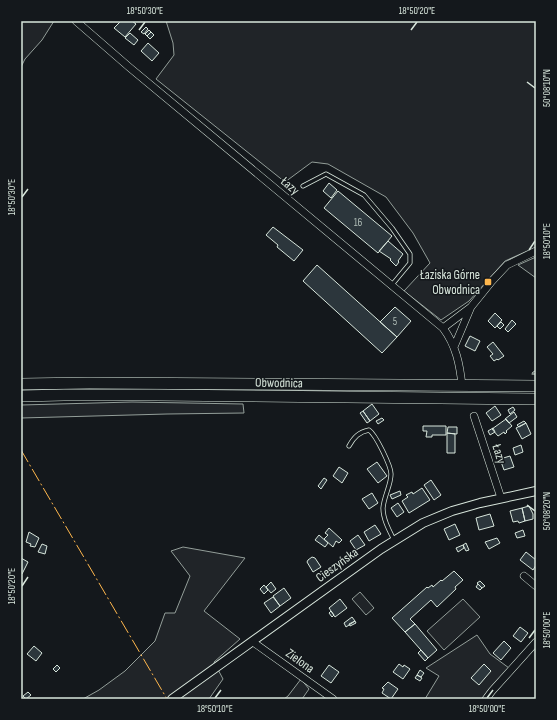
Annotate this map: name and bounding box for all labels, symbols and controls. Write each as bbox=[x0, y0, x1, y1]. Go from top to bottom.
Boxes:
text: 18°50'30"E bbox=[127, 5, 163, 17]
text: 18°50'20"E bbox=[399, 5, 435, 17]
text: 50°08'10"N bbox=[541, 69, 553, 107]
street label: Łazy bbox=[277, 173, 303, 198]
text: 18°50'30"E bbox=[6, 179, 18, 215]
house number: 16 bbox=[354, 216, 363, 229]
text: 18°50'10"E bbox=[541, 223, 553, 259]
place label: Łaziska Górne Obwodnica bbox=[419, 267, 480, 298]
marker: Łaziska Górne Obwodnica bbox=[483, 277, 493, 287]
house number: 5 bbox=[393, 315, 397, 328]
street label: Obwodnica bbox=[255, 375, 303, 391]
street label: Łazy bbox=[488, 441, 510, 466]
text: 50°08'20"N bbox=[541, 492, 553, 530]
street label: Cieszyńska bbox=[313, 544, 361, 586]
text: 18°50'20"E bbox=[6, 568, 18, 604]
text: 18°50'00"E bbox=[541, 612, 553, 648]
street label: Zielona bbox=[283, 645, 317, 677]
text: 18°50'10"E bbox=[197, 703, 233, 715]
text: 18°50'00"E bbox=[469, 703, 505, 715]

